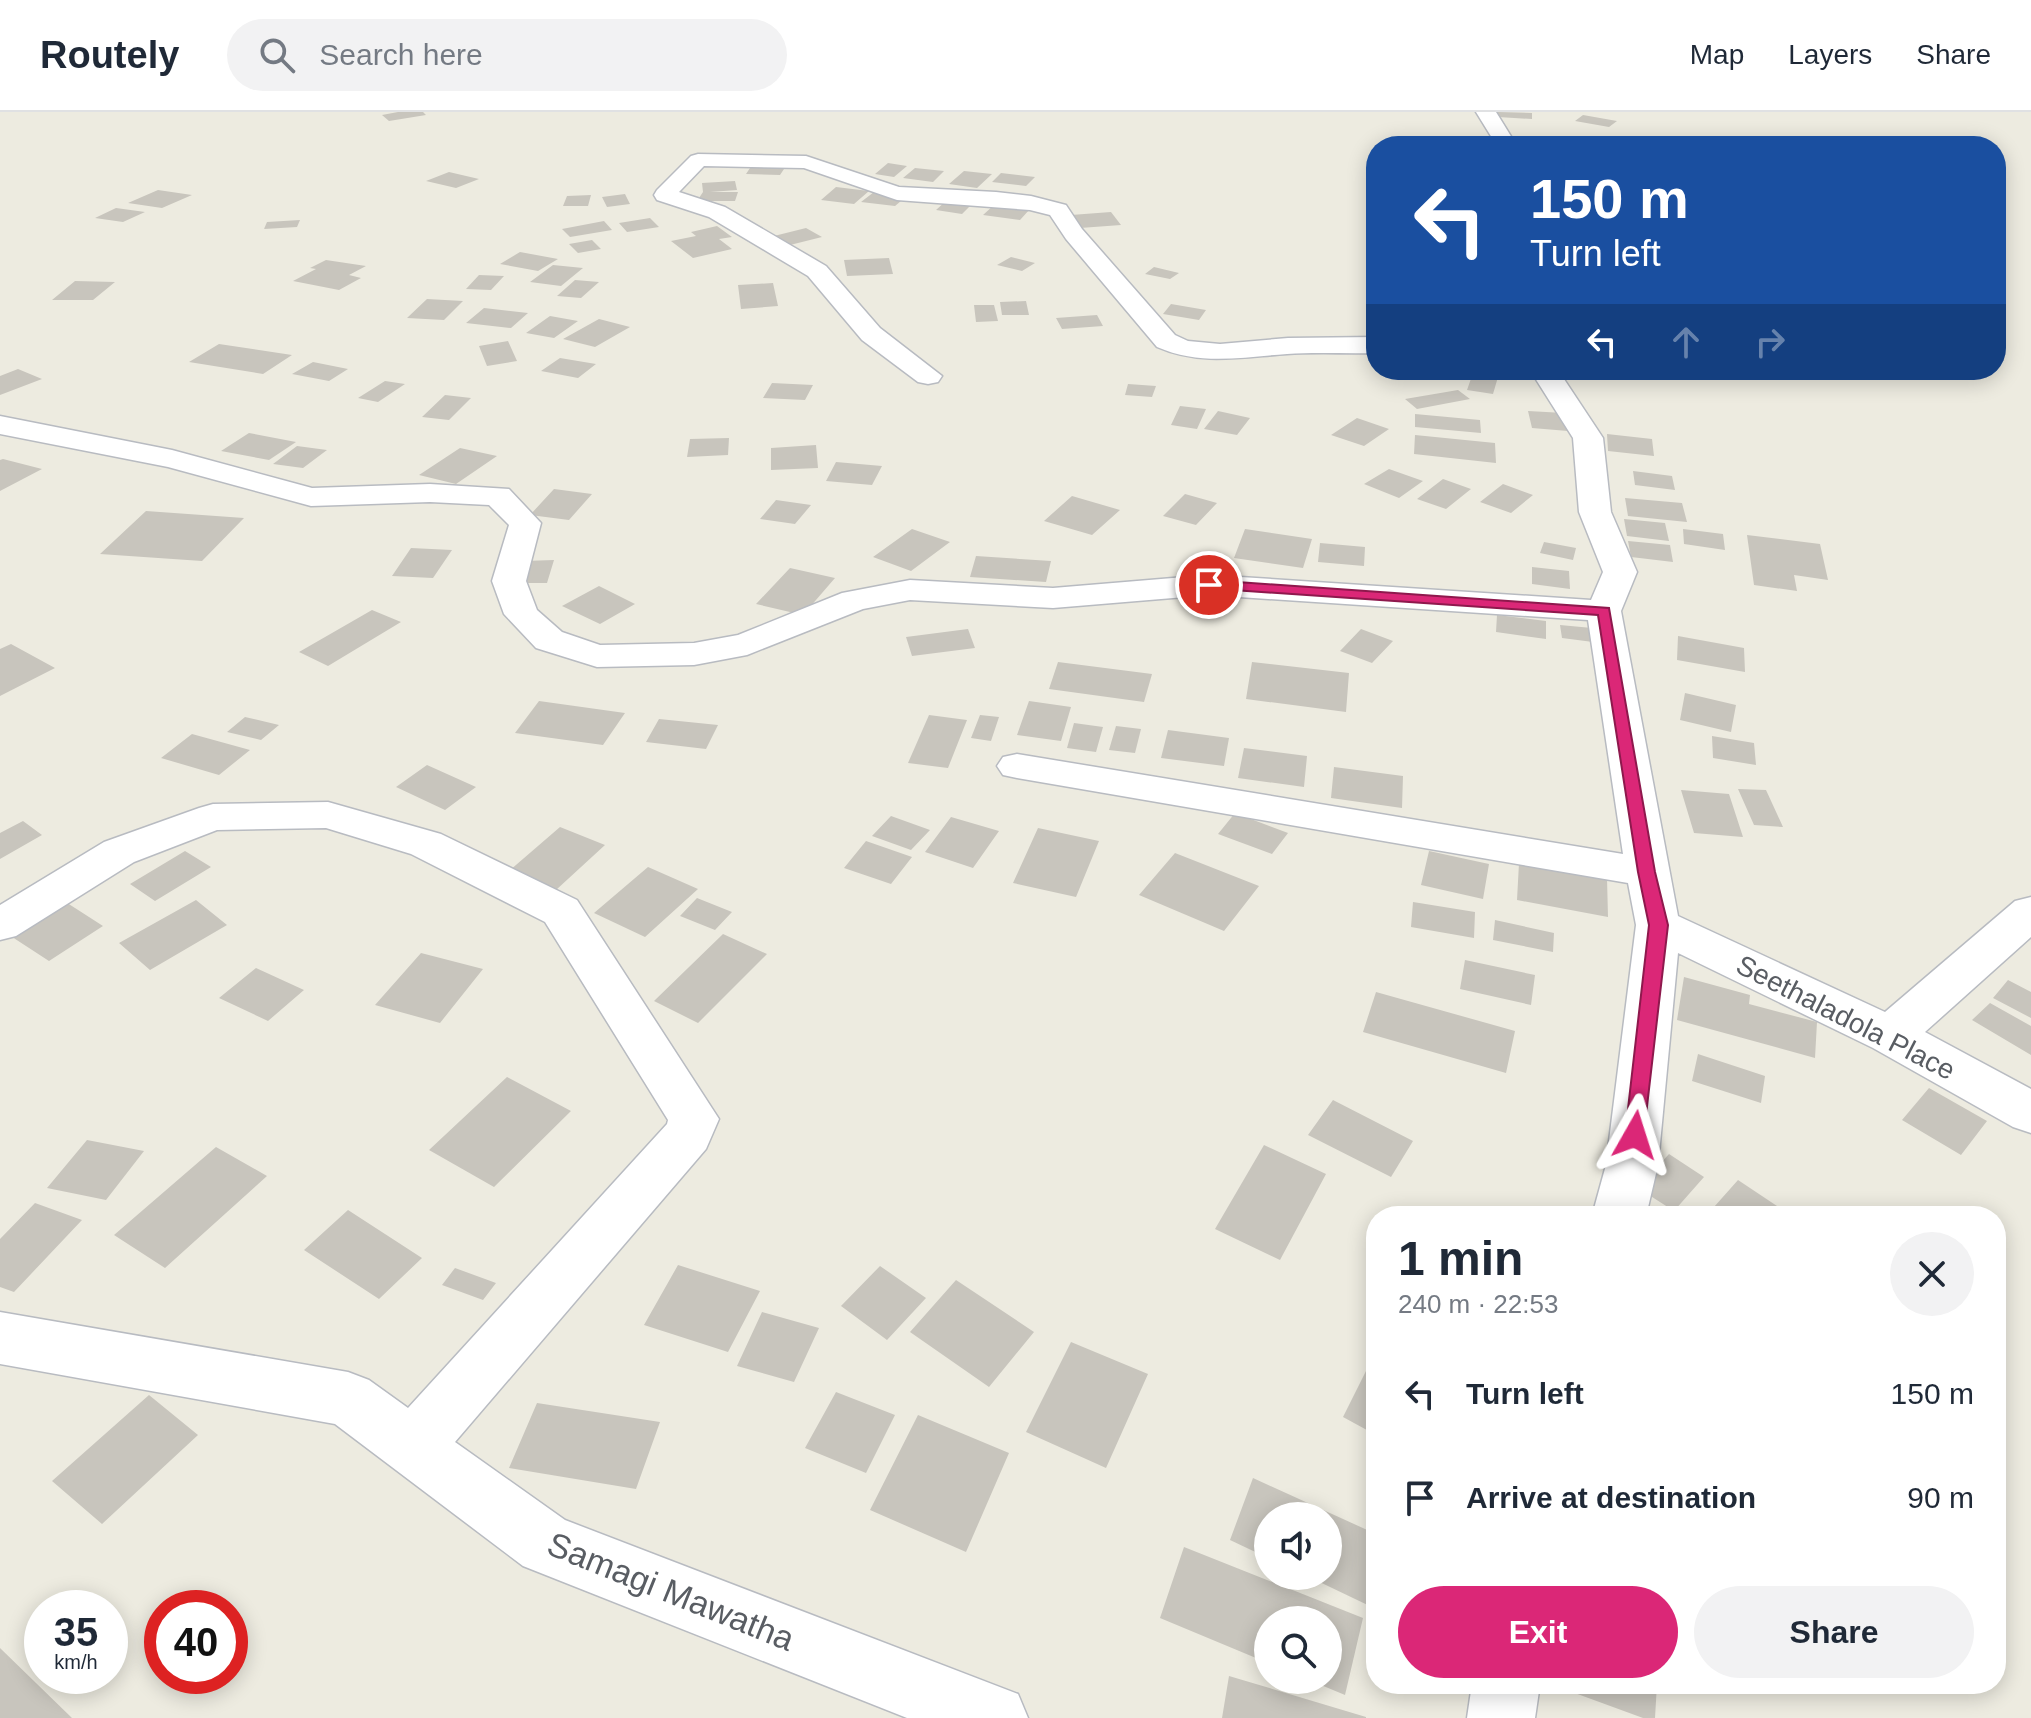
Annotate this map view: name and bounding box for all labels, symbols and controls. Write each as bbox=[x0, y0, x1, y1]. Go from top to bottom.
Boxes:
search box bbox=[227, 19, 787, 91]
icon: search bbox=[255, 33, 299, 77]
text: Routely bbox=[40, 34, 179, 76]
text: Search here bbox=[319, 38, 483, 71]
text: Map bbox=[1690, 39, 1744, 70]
text: Layers bbox=[1788, 39, 1872, 70]
text: Share bbox=[1916, 39, 1991, 70]
text: 150 m bbox=[1530, 167, 1689, 230]
icon: left bbox=[1398, 168, 1502, 272]
text: Turn left bbox=[1530, 233, 1661, 274]
icon: left bbox=[1580, 320, 1624, 364]
icon: ahead bbox=[1664, 320, 1708, 364]
icon: right bbox=[1748, 320, 1792, 364]
pin bbox=[1175, 551, 1243, 619]
icon: arrive bbox=[1187, 563, 1231, 607]
street label: Seethaladola Place bbox=[1731, 949, 1960, 1086]
position arrow bbox=[1593, 1093, 1677, 1177]
text: 1 min bbox=[1398, 1232, 1523, 1285]
button: close bbox=[1890, 1232, 1974, 1316]
text: 240 m · 22:53 bbox=[1398, 1289, 1558, 1319]
icon: left bbox=[1398, 1372, 1442, 1416]
text: Turn left bbox=[1466, 1377, 1584, 1410]
text: 150 m bbox=[1891, 1377, 1974, 1410]
icon: arrive bbox=[1398, 1476, 1442, 1520]
text: Arrive at destination bbox=[1466, 1481, 1756, 1514]
text: 90 m bbox=[1907, 1481, 1974, 1514]
map controls bbox=[1254, 1502, 1342, 1694]
button: sound bbox=[1254, 1502, 1342, 1590]
street label: Samagi Mawatha bbox=[542, 1524, 800, 1658]
button: Exit bbox=[1398, 1586, 1678, 1678]
button: Share bbox=[1694, 1586, 1974, 1678]
speed limit sign: 40 bbox=[144, 1590, 248, 1694]
button: search bbox=[1254, 1606, 1342, 1694]
text: 35 bbox=[54, 1610, 98, 1654]
text: km/h bbox=[54, 1651, 98, 1673]

